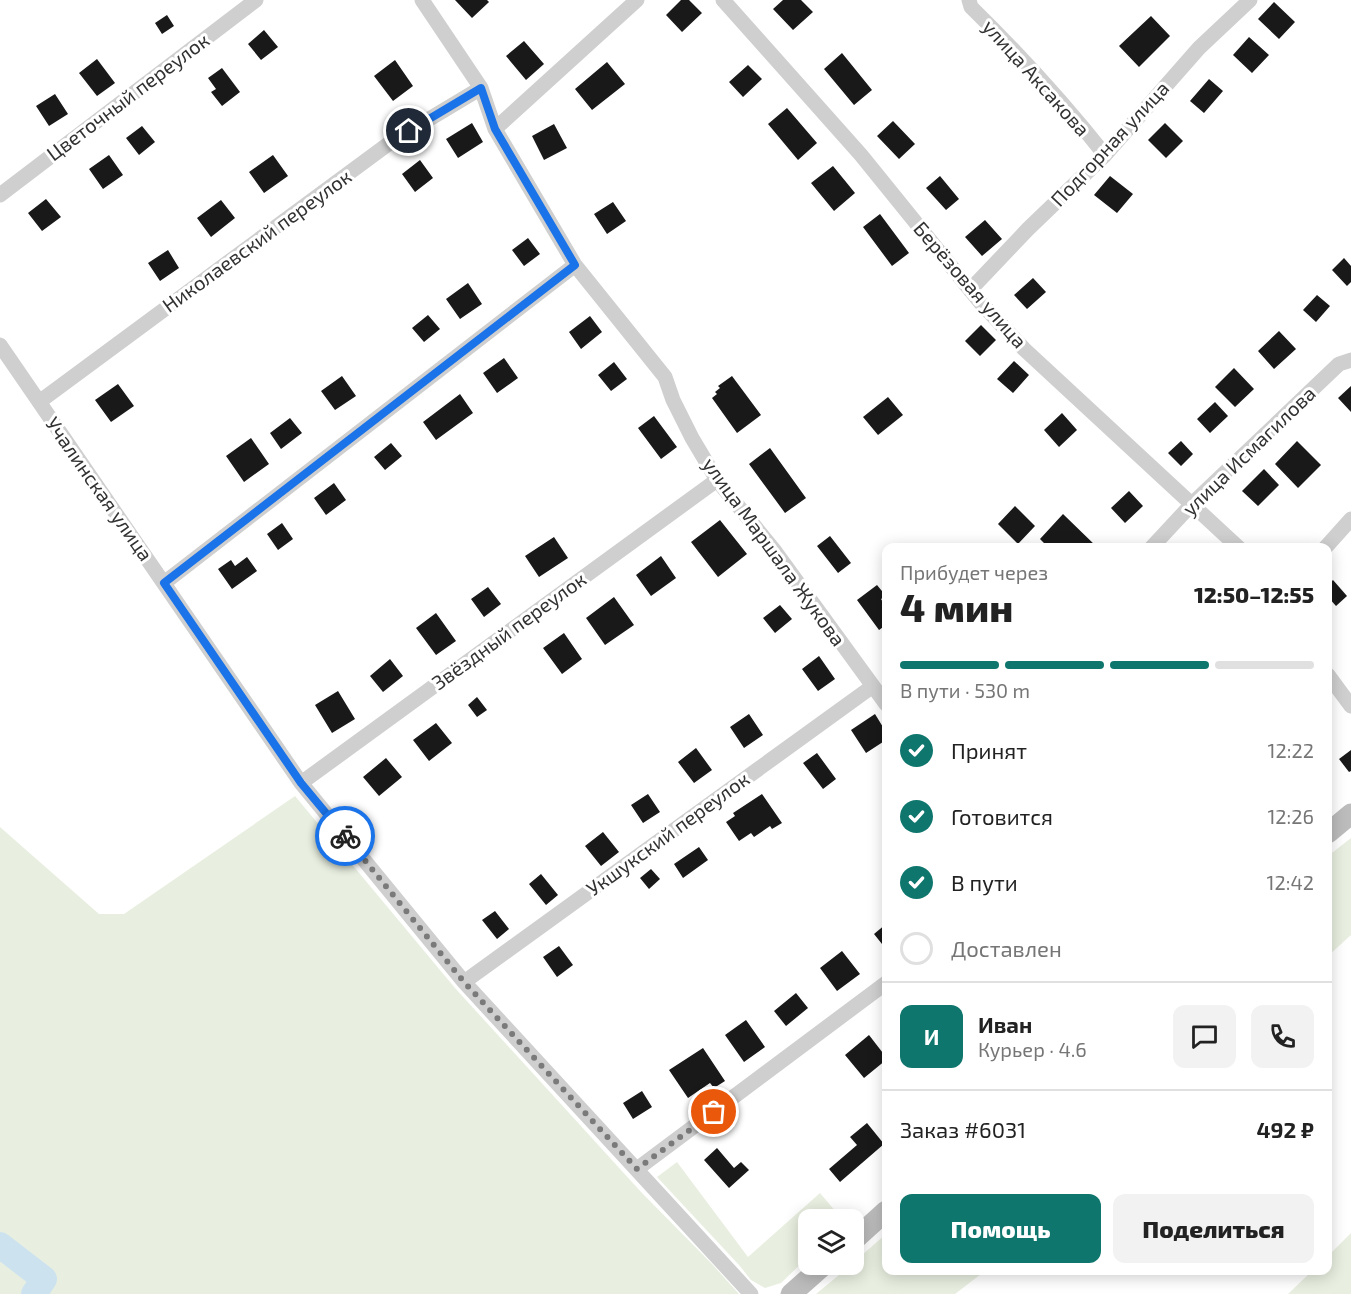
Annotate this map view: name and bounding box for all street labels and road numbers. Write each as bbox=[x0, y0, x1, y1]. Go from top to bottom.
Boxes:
street label: улица Аксакова bbox=[977, 14, 1095, 141]
street label: Цветочный переулок bbox=[41, 27, 214, 166]
street label: Подгорная улица bbox=[1045, 76, 1174, 212]
street label: Николаевский переулок bbox=[157, 163, 356, 318]
street label: Берёзовая улица bbox=[908, 216, 1032, 353]
street label: улица Исмагилова bbox=[1177, 381, 1321, 521]
street label: Учалинская улица bbox=[40, 412, 158, 566]
street label: улица Маршала Жукова bbox=[698, 452, 851, 651]
street label: Звёздный переулок bbox=[427, 566, 591, 695]
street label: Укшукский переулок bbox=[581, 766, 754, 901]

